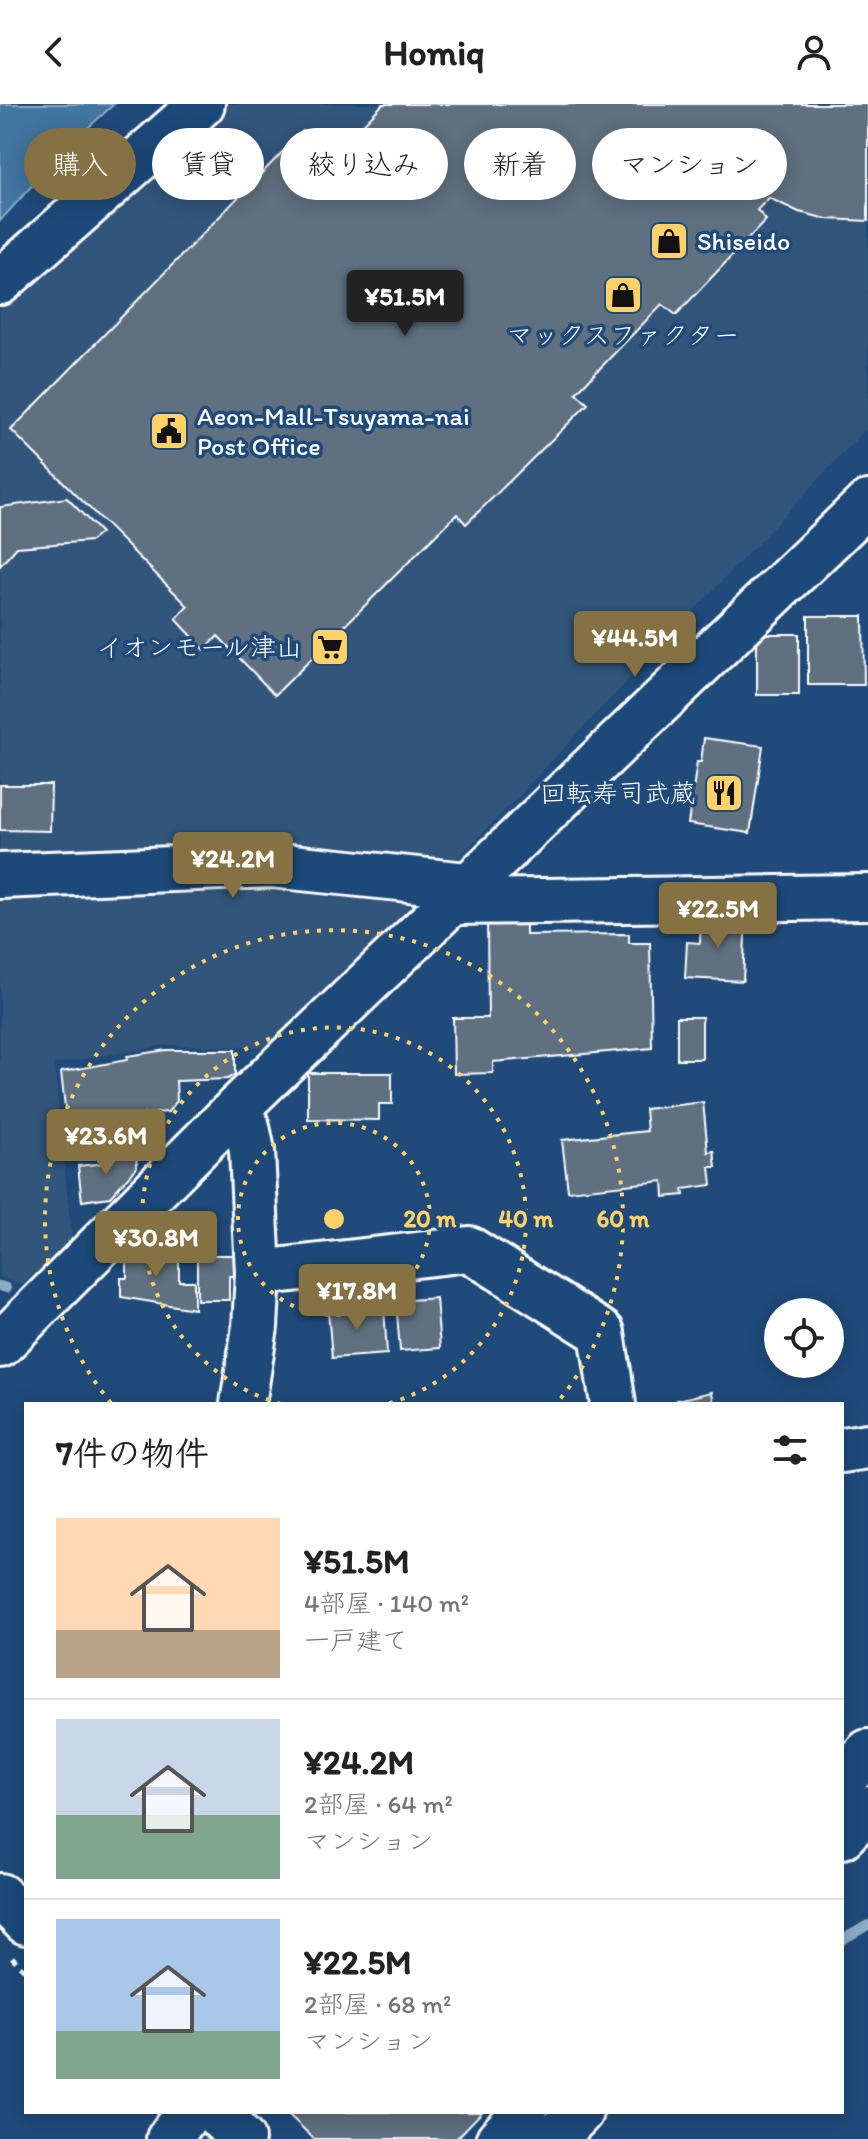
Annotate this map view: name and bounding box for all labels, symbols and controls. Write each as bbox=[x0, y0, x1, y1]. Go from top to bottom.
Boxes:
icon: back bbox=[32, 30, 76, 74]
icon: person bbox=[792, 30, 836, 74]
text: Homiq bbox=[383, 31, 485, 74]
chip: 購入 bbox=[24, 128, 136, 200]
chip: 賃貸 bbox=[152, 128, 264, 200]
chip: 絞り込み bbox=[280, 128, 448, 200]
chip: 新着 bbox=[464, 128, 576, 200]
chip: マンション bbox=[592, 128, 787, 200]
shop icon: Shiseido bbox=[648, 220, 690, 262]
place label: Shiseido bbox=[697, 225, 790, 257]
pin: ¥51.5M bbox=[340, 270, 470, 338]
shop icon: マックスファクター bbox=[602, 274, 644, 316]
text: ¥51.5M bbox=[365, 280, 445, 312]
place label: マックスファクター bbox=[507, 319, 739, 351]
place label: Aeon-Mall-Tsuyama-nai Post Office bbox=[197, 400, 470, 462]
public building icon: Aeon-Mall-Tsuyama-nai Post Office bbox=[148, 410, 190, 452]
pin: ¥44.5M bbox=[570, 611, 700, 679]
text: ¥44.5M bbox=[592, 621, 678, 653]
supermarket icon: イオンモール津山 bbox=[309, 626, 351, 668]
place label: イオンモール津山 bbox=[97, 631, 302, 663]
restaurant icon: 回転寿司武蔵 bbox=[703, 772, 745, 814]
place label: 回転寿司武蔵 bbox=[540, 777, 696, 809]
pin: ¥24.2M bbox=[168, 832, 298, 900]
text: ¥24.2M bbox=[191, 842, 275, 874]
pin: ¥22.5M bbox=[653, 882, 783, 950]
text: ¥22.5M bbox=[677, 892, 759, 924]
pin: ¥23.6M bbox=[41, 1109, 171, 1177]
text: ¥23.6M bbox=[65, 1119, 148, 1151]
text: 20 m bbox=[404, 1204, 457, 1233]
text: 40 m bbox=[499, 1204, 554, 1233]
text: 60 m bbox=[596, 1204, 650, 1233]
centre of rings bbox=[320, 1205, 348, 1233]
pin: ¥30.8M bbox=[91, 1211, 221, 1279]
text: ¥30.8M bbox=[113, 1221, 199, 1253]
pin: ¥17.8M bbox=[292, 1264, 422, 1332]
text: ¥17.8M bbox=[317, 1274, 397, 1306]
map controls bbox=[764, 1298, 844, 1378]
button: locate bbox=[764, 1298, 844, 1378]
icon: filters bbox=[768, 1428, 812, 1472]
text: 7件の物件 bbox=[56, 1433, 209, 1474]
text: ¥51.5M bbox=[304, 1541, 410, 1582]
icon: home bbox=[120, 1550, 216, 1646]
text: 4部屋 · 140 m² bbox=[304, 1587, 469, 1619]
text: 一戸建て bbox=[304, 1624, 408, 1656]
text: ¥24.2M bbox=[304, 1742, 414, 1783]
icon: home bbox=[120, 1751, 216, 1847]
text: 2部屋 · 64 m² bbox=[304, 1788, 453, 1820]
text: マンション bbox=[304, 1825, 433, 1857]
text: ¥22.5M bbox=[304, 1942, 412, 1983]
icon: home bbox=[120, 1951, 216, 2047]
text: 2部屋 · 68 m² bbox=[304, 1988, 451, 2020]
text: マンション bbox=[304, 2025, 433, 2057]

